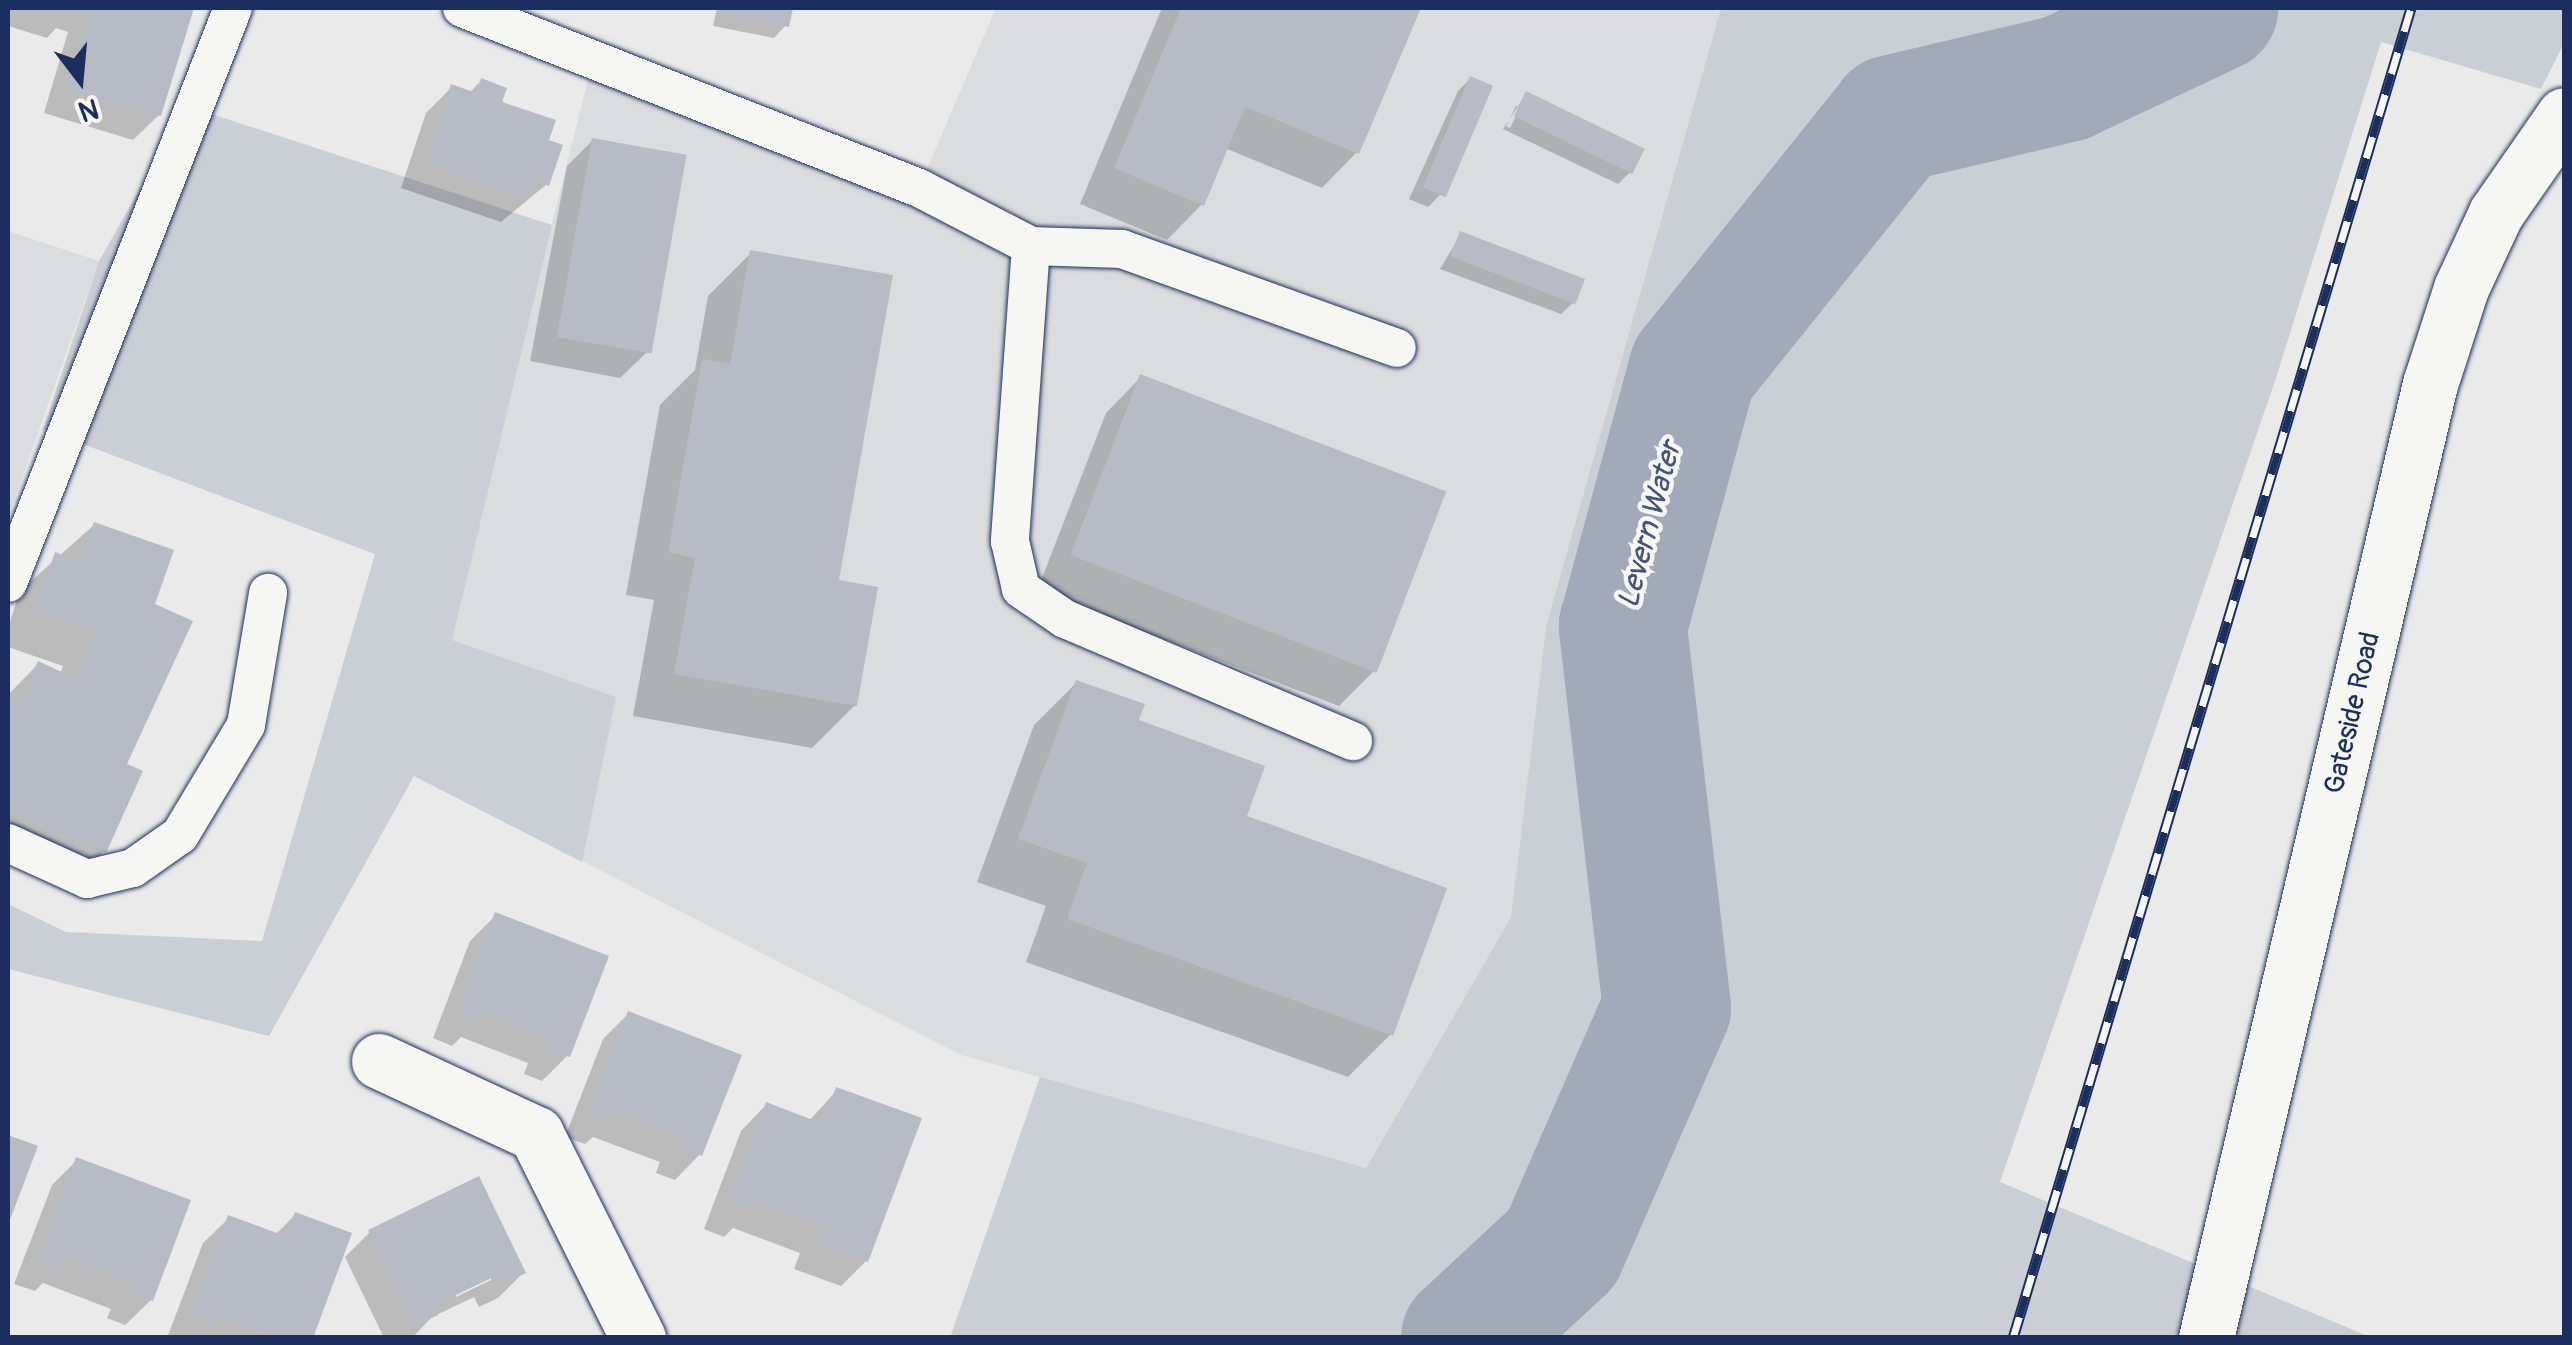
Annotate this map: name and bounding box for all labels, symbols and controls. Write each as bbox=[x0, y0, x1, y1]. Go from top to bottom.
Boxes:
north arrow bbox=[30, 30, 130, 130]
text: N bbox=[74, 90, 102, 129]
water label: Levern Water bbox=[1611, 438, 1689, 612]
street label: Gateside Road bbox=[2318, 629, 2388, 797]

